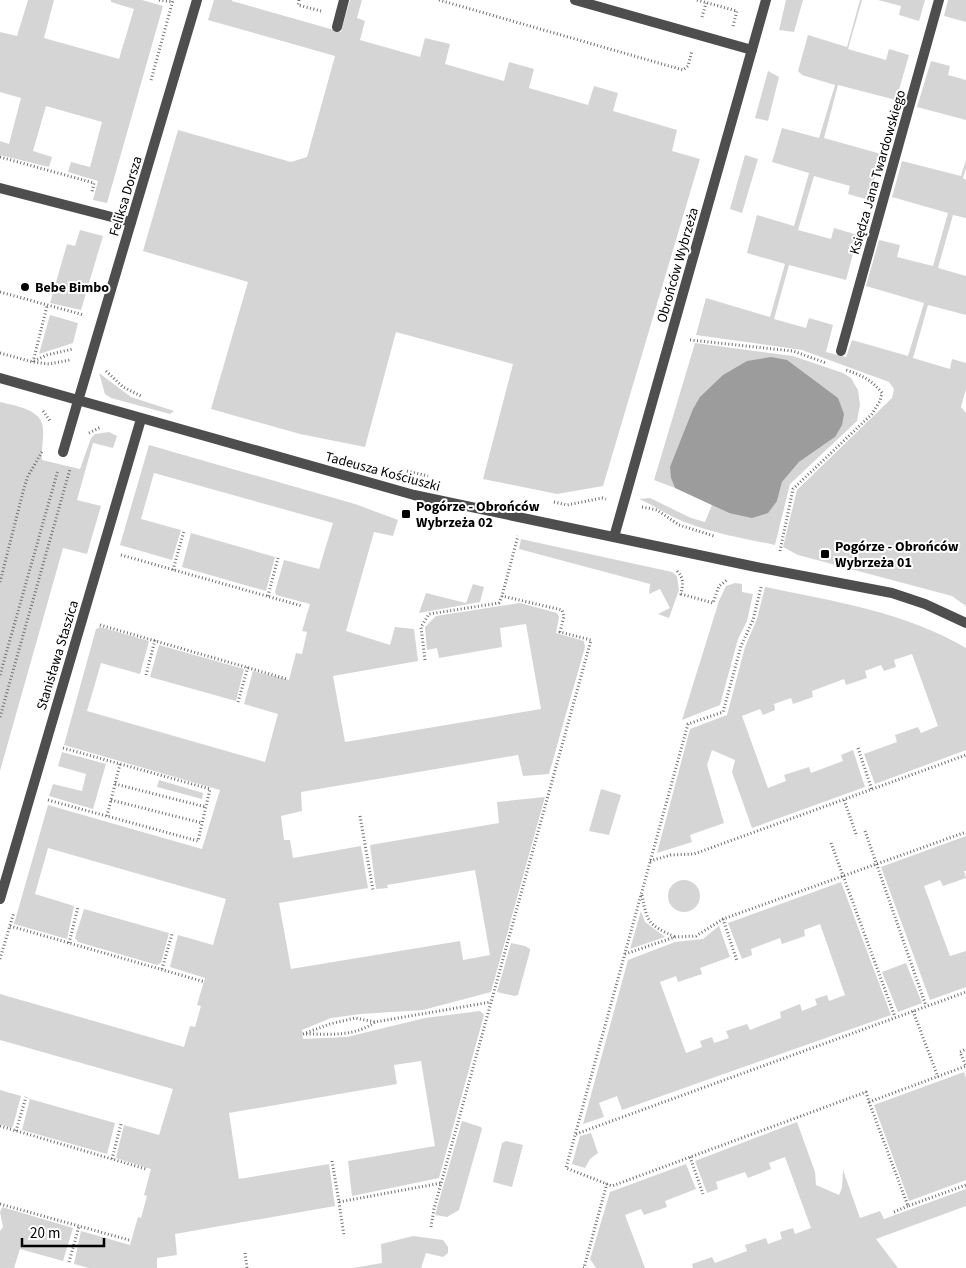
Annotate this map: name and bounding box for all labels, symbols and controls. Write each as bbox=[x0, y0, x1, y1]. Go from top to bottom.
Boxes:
street label: Księdza Jana Twardowskiego bbox=[845, 88, 911, 257]
street label: Feliksa Dorsza bbox=[104, 154, 148, 239]
street label: Obrońców Wybrzeża bbox=[652, 205, 704, 325]
place label: Bebe Bimbo bbox=[35, 278, 109, 298]
marker: Bebe Bimbo bbox=[19, 281, 31, 293]
street label: Tadeusza Kościuszki bbox=[323, 447, 442, 497]
place label: Pogórze - Obrońców Wybrzeża 02 bbox=[416, 497, 540, 533]
marker: Pogórze - Obrońców Wybrzeża 02 bbox=[400, 508, 412, 520]
place label: Pogórze - Obrońców Wybrzeża 01 bbox=[835, 537, 959, 573]
marker: Pogórze - Obrońców Wybrzeża 01 bbox=[819, 548, 831, 560]
street label: Stanisława Staszica bbox=[32, 598, 84, 713]
scale bar bbox=[22, 1216, 105, 1248]
text: 20 m bbox=[30, 1223, 60, 1244]

